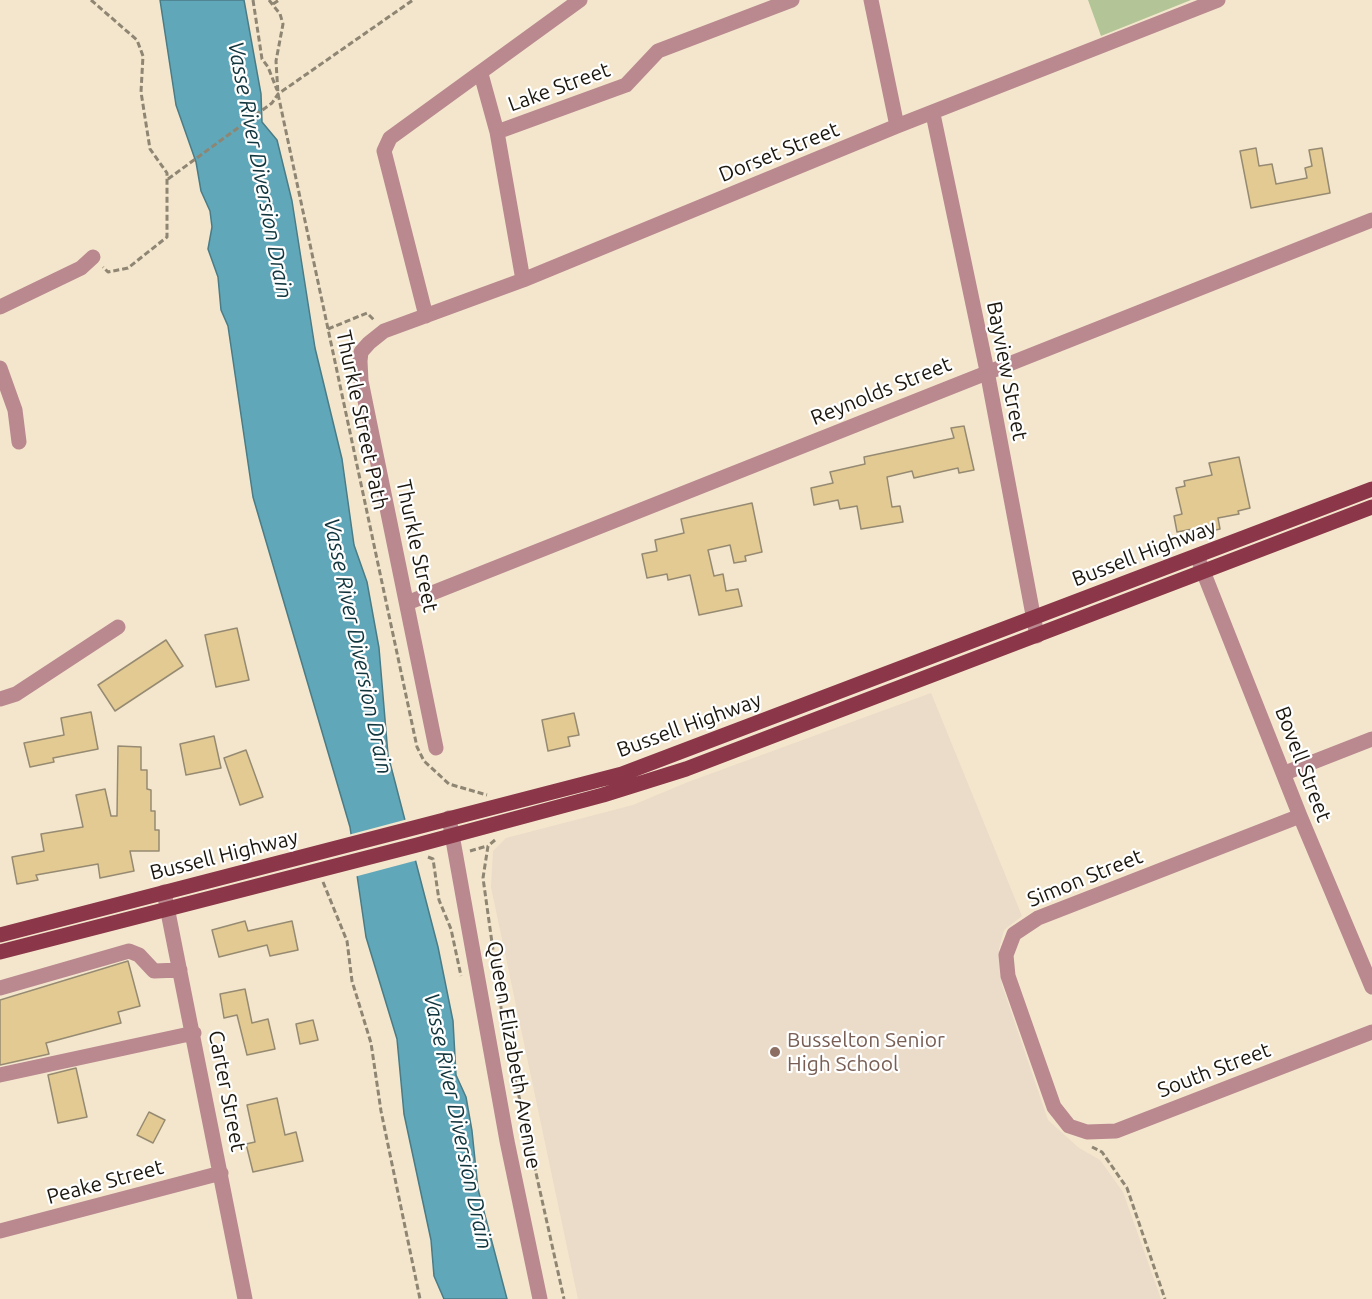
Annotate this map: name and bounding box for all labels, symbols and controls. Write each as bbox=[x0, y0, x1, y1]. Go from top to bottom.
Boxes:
water label: Vasse River Diversion Drain bbox=[222, 39, 298, 301]
street label: Lake Street bbox=[505, 57, 613, 117]
street label: Dorset Street bbox=[715, 116, 843, 188]
street label: Bayview Street bbox=[981, 299, 1033, 443]
street label: Thurkle Street Path bbox=[331, 328, 393, 512]
street label: Reynolds Street bbox=[807, 351, 955, 431]
street label: Thurkle Street bbox=[391, 477, 443, 615]
street label: Bussell Highway bbox=[1069, 514, 1219, 592]
water label: Vasse River Diversion Drain bbox=[318, 515, 398, 777]
street label: Bussell Highway bbox=[613, 687, 765, 763]
street label: Bovell Street bbox=[1269, 703, 1337, 825]
street label: Bussell Highway bbox=[147, 824, 301, 886]
street label: Simon Street bbox=[1024, 843, 1146, 913]
street label: Queen Elizabeth Avenue bbox=[482, 939, 546, 1171]
water label: Vasse River Diversion Drain bbox=[418, 990, 498, 1252]
place label: Busselton Senior High School bbox=[787, 1027, 945, 1077]
street label: Carter Street bbox=[203, 1028, 251, 1154]
street label: South Street bbox=[1154, 1037, 1274, 1103]
marker: Busselton Senior High School bbox=[768, 1045, 782, 1059]
street label: Peake Street bbox=[44, 1154, 166, 1210]

